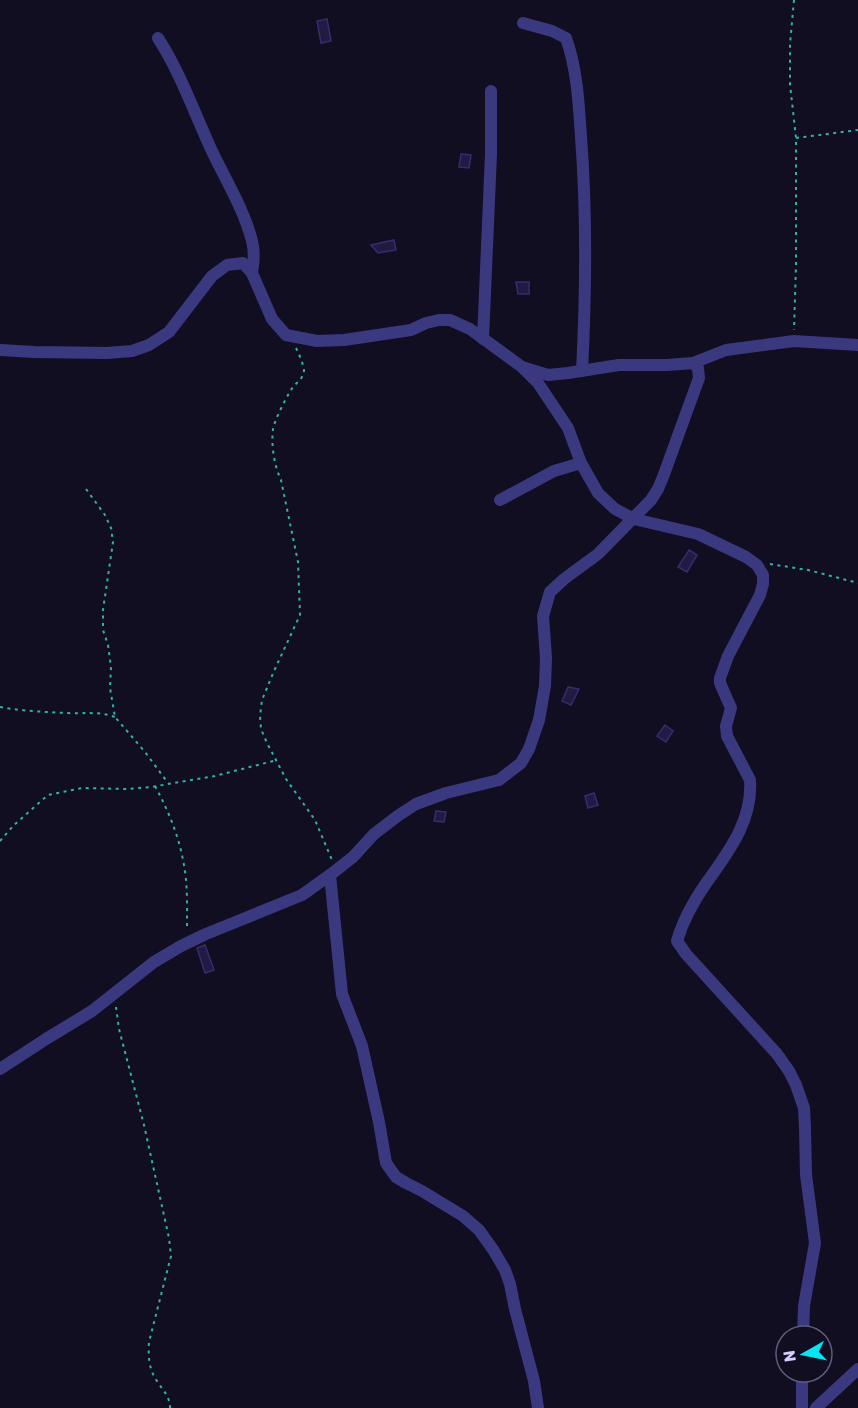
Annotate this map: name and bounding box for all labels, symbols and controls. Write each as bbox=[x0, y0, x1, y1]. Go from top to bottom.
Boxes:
north arrow bbox=[774, 1324, 834, 1384]
text: N bbox=[779, 1349, 800, 1363]

